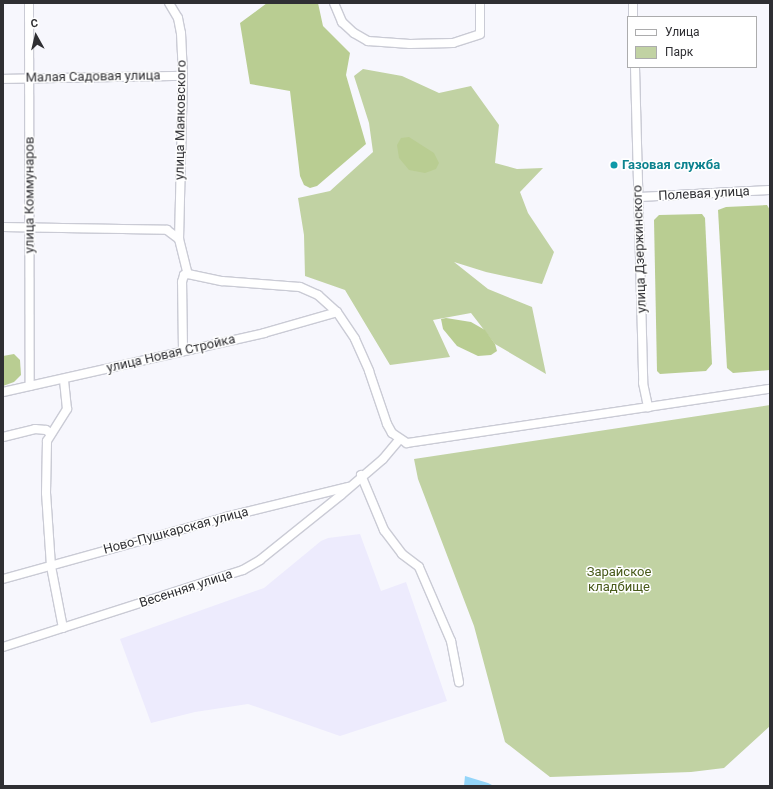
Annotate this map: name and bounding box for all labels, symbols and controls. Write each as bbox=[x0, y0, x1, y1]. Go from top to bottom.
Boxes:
north arrow bbox=[16, 16, 56, 56]
legend bbox=[627, 16, 757, 68]
text: С bbox=[30, 17, 39, 31]
text: Улица bbox=[665, 25, 700, 39]
text: Парк bbox=[665, 45, 693, 59]
street label: улица Маяковского bbox=[172, 60, 190, 180]
street label: Малая Садовая улица bbox=[26, 68, 160, 86]
street label: улица Коммунаров bbox=[22, 137, 38, 253]
place label: Газовая служба bbox=[622, 157, 720, 173]
marker: Газовая служба bbox=[609, 160, 619, 170]
street label: Полевая улица bbox=[658, 184, 750, 204]
street label: улица Дзержинского bbox=[630, 185, 650, 313]
street label: улица Новая Стройка bbox=[105, 332, 237, 376]
street label: Ново-Пушкарская улица bbox=[102, 504, 250, 558]
park label: Зарайское кладбище bbox=[587, 565, 651, 596]
street label: Весенняя улица bbox=[138, 567, 234, 611]

